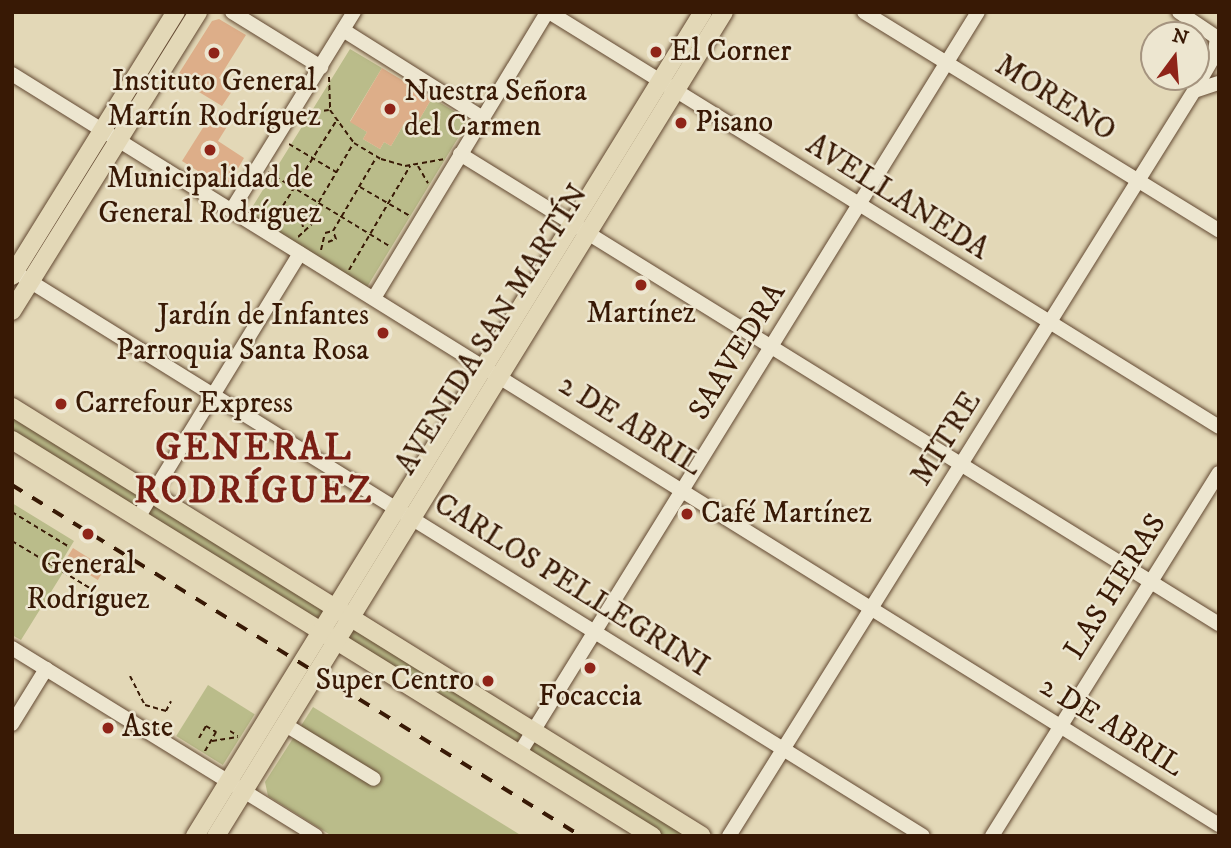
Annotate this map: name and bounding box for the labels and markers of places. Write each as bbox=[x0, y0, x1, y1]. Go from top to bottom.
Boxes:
place label: El Corner bbox=[670, 34, 791, 70]
marker: El Corner bbox=[648, 44, 664, 60]
marker: Instituto General Martín Rodríguez bbox=[206, 45, 222, 61]
place label: Instituto General Martín Rodríguez bbox=[107, 64, 321, 134]
place label: Nuestra Señora del Carmen bbox=[404, 74, 587, 144]
marker: Nuestra Señora del Carmen bbox=[382, 101, 398, 117]
place label: Pisano bbox=[695, 105, 773, 141]
marker: Pisano bbox=[673, 115, 689, 131]
marker: Municipalidad de General Rodríguez bbox=[202, 142, 218, 158]
place label: Municipalidad de General Rodríguez bbox=[98, 161, 322, 232]
marker: Martínez bbox=[633, 277, 649, 293]
place label: Martínez bbox=[586, 296, 696, 332]
place label: Jardín de Infantes Parroquia Santa Rosa bbox=[116, 298, 369, 368]
marker: Jardín de Infantes Parroquia Santa Rosa bbox=[375, 325, 391, 341]
place label: Carrefour Express bbox=[75, 386, 293, 422]
marker: Carrefour Express bbox=[53, 396, 69, 412]
place label: Café Martínez bbox=[701, 496, 872, 532]
marker: Café Martínez bbox=[679, 506, 695, 522]
marker: General Rodríguez bbox=[78, 524, 98, 544]
place label: General Rodríguez bbox=[27, 547, 149, 618]
marker: Focaccia bbox=[582, 660, 598, 676]
place label: Super Centro bbox=[315, 663, 474, 699]
marker: Super Centro bbox=[480, 673, 496, 689]
place label: Focaccia bbox=[538, 679, 642, 715]
place label: Aste bbox=[122, 710, 173, 746]
marker: Aste bbox=[100, 720, 116, 736]

